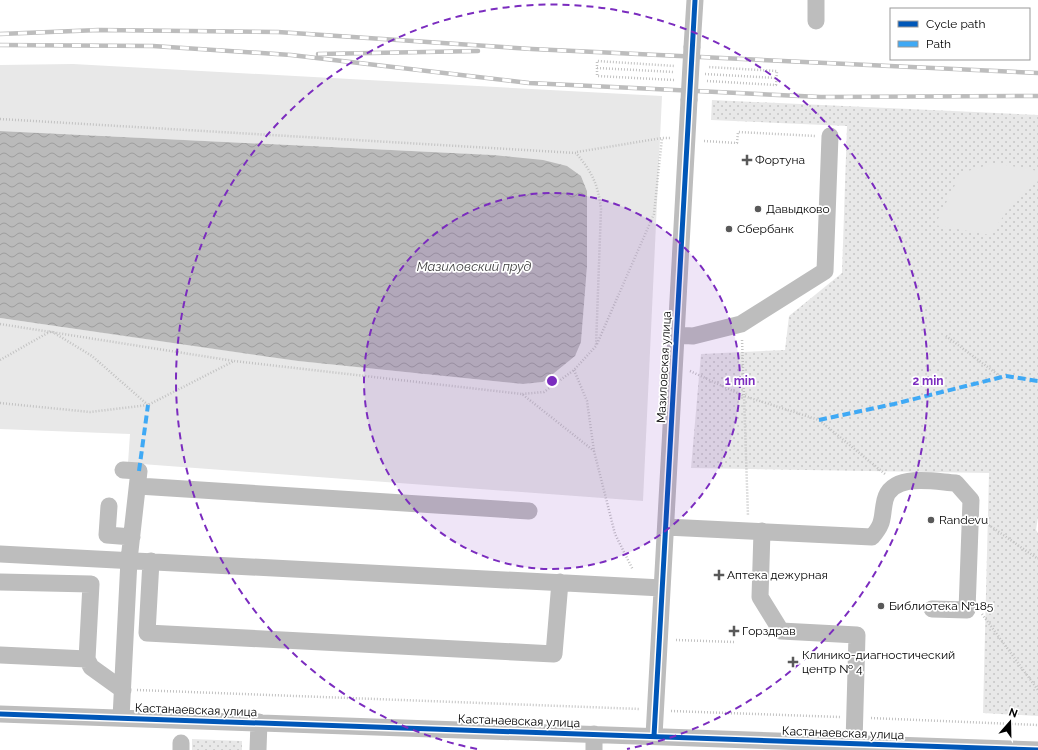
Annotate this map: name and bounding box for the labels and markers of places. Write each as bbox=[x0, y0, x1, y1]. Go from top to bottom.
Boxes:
place label: Фортуна bbox=[755, 153, 805, 167]
marker: Фортуна bbox=[742, 155, 752, 165]
place label: Давыдково bbox=[766, 202, 830, 216]
marker: Давыдково bbox=[753, 204, 763, 214]
place label: Сбербанк bbox=[737, 222, 794, 236]
marker: Сбербанк bbox=[724, 224, 734, 234]
centre of rings bbox=[545, 374, 559, 388]
place label: Randevu bbox=[939, 513, 988, 527]
marker: Randevu bbox=[926, 515, 936, 525]
place label: Аптека дежурная bbox=[727, 568, 828, 582]
marker: Аптека дежурная bbox=[714, 570, 724, 580]
place label: Библиотека №185 bbox=[889, 599, 994, 613]
marker: Библиотека №185 bbox=[876, 601, 886, 611]
place label: Горздрав bbox=[742, 624, 796, 638]
marker: Горздрав bbox=[729, 626, 739, 636]
place label: Клинико-диагностический центр № 4 bbox=[802, 648, 955, 676]
marker: Клинико-диагностический центр № 4 bbox=[787, 656, 799, 668]

